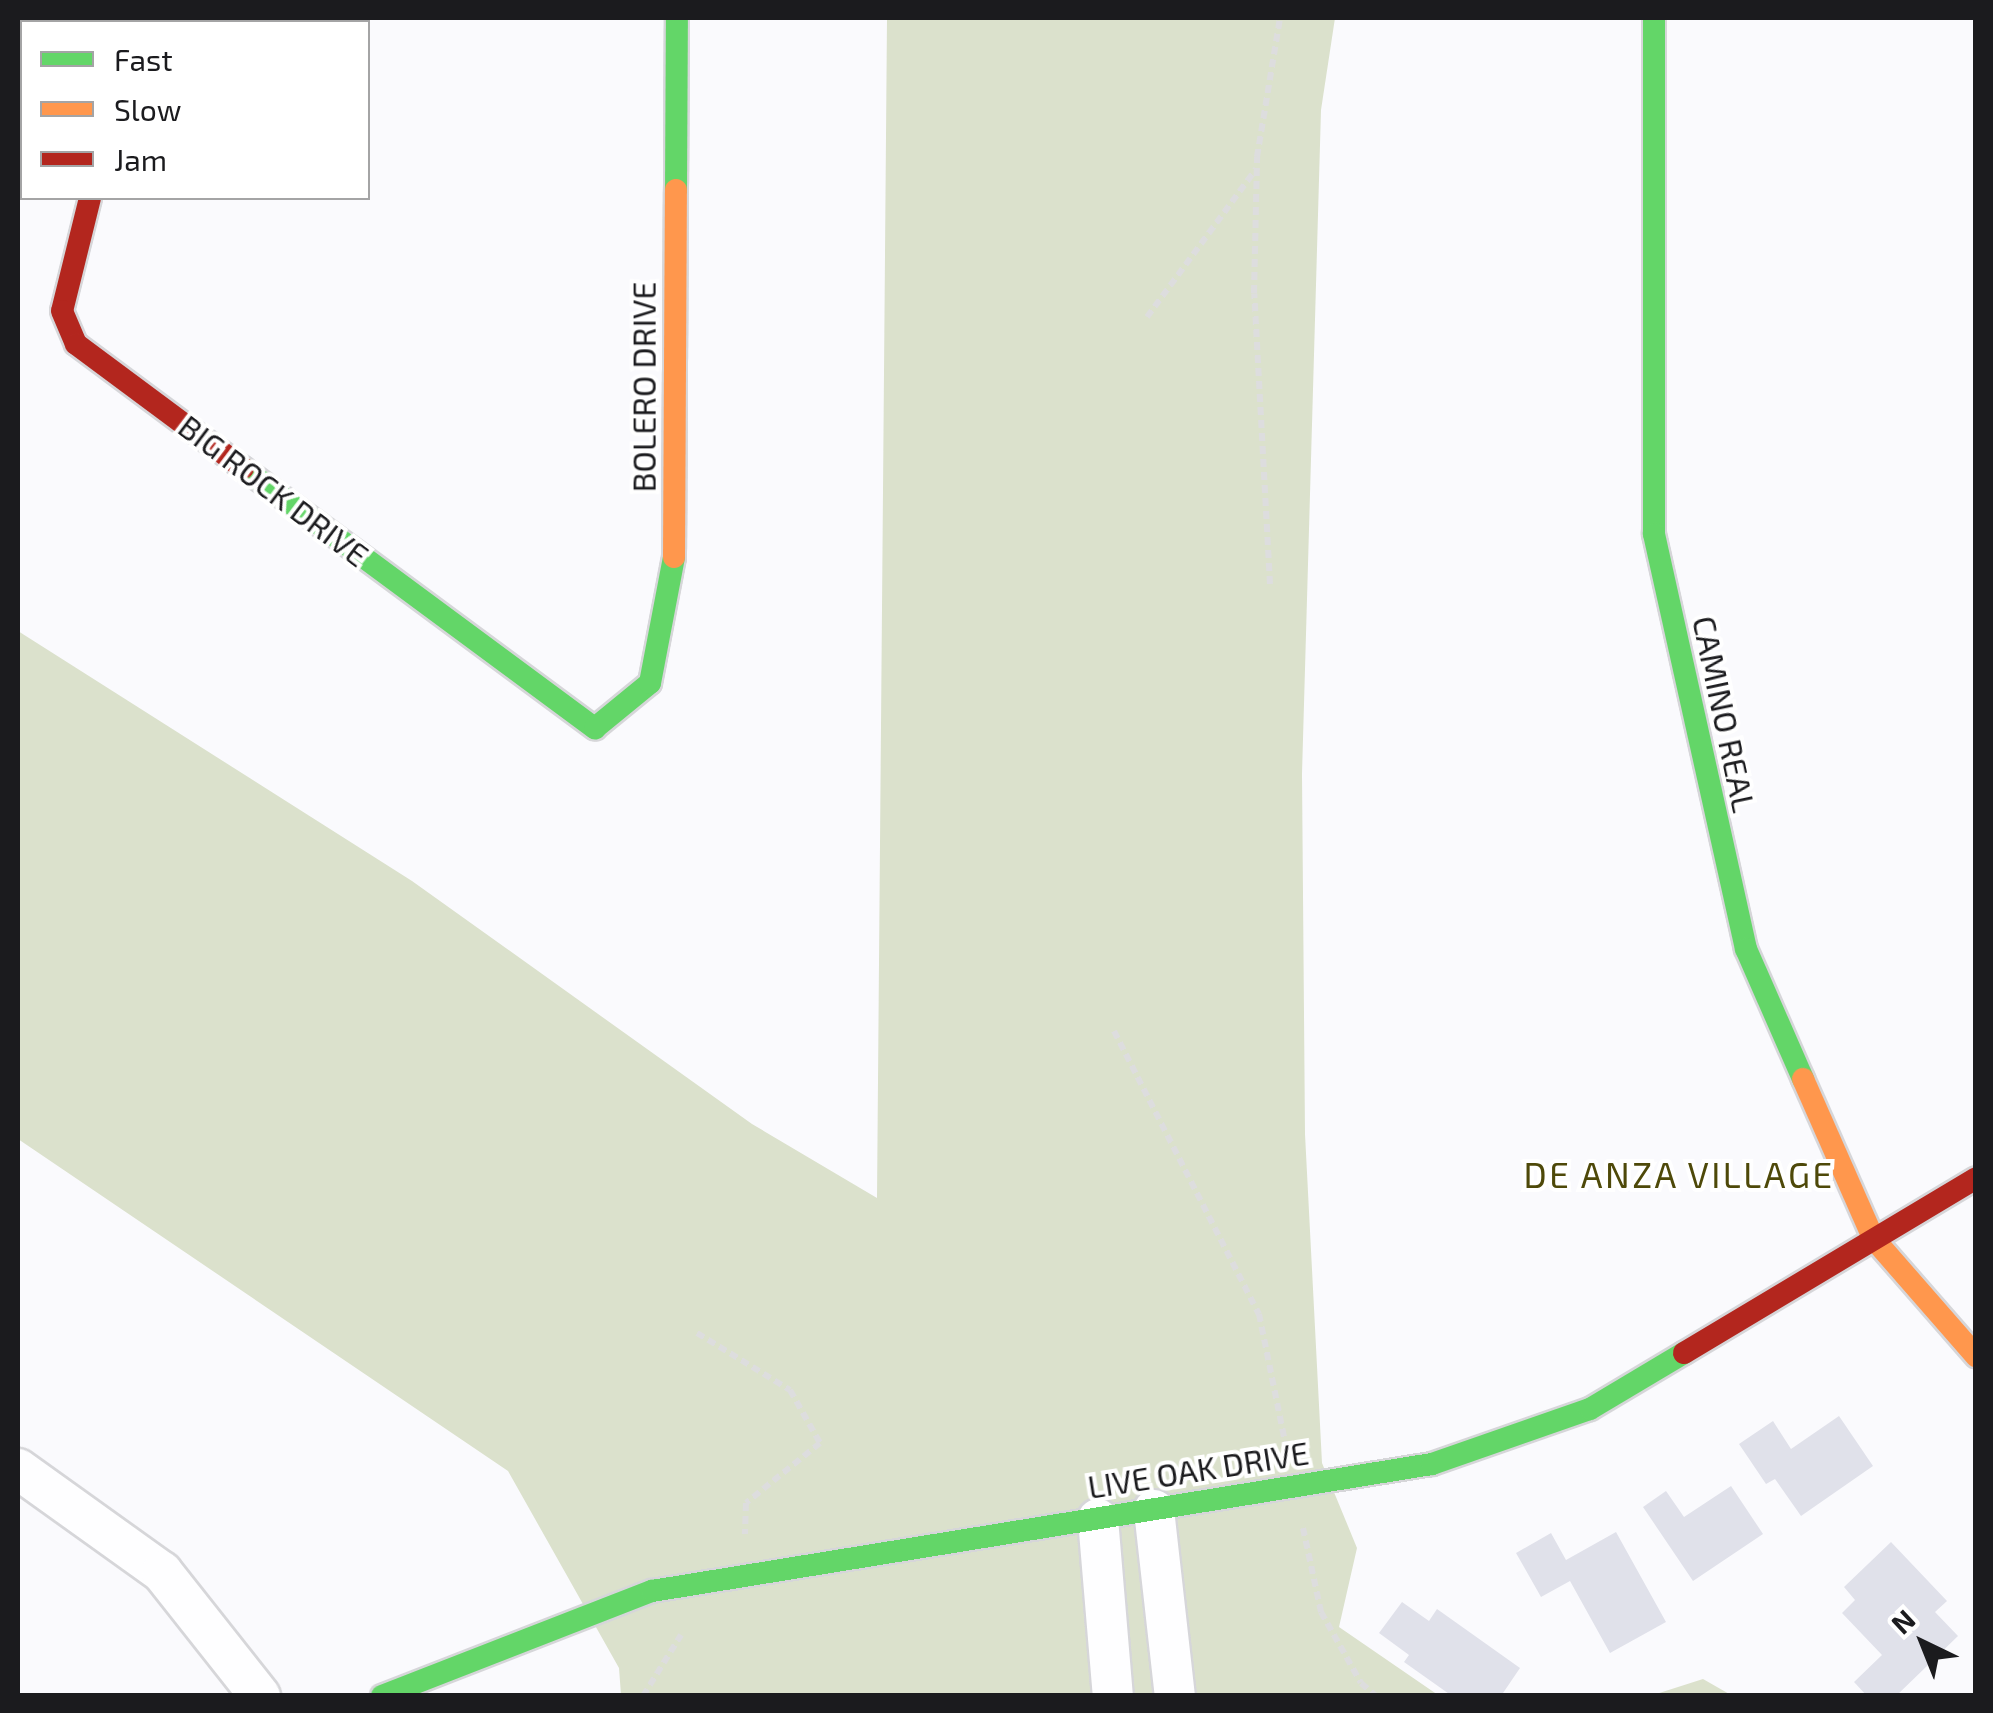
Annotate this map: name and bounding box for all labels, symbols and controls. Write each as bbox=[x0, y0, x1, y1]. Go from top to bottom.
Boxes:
legend bbox=[20, 20, 370, 200]
text: Fast bbox=[114, 41, 173, 77]
text: Slow bbox=[114, 91, 181, 127]
text: Jam bbox=[114, 141, 167, 177]
street label: BOLERO DRIVE bbox=[624, 282, 662, 492]
street label: BIG ROCK DRIVE bbox=[172, 406, 376, 574]
street label: CAMINO REAL bbox=[1685, 612, 1765, 816]
district label: DE ANZA VILLAGE bbox=[1522, 1153, 1836, 1195]
street label: LIVE OAK DRIVE bbox=[1085, 1433, 1311, 1505]
north arrow bbox=[1873, 1593, 1973, 1693]
text: N bbox=[1884, 1602, 1922, 1640]

